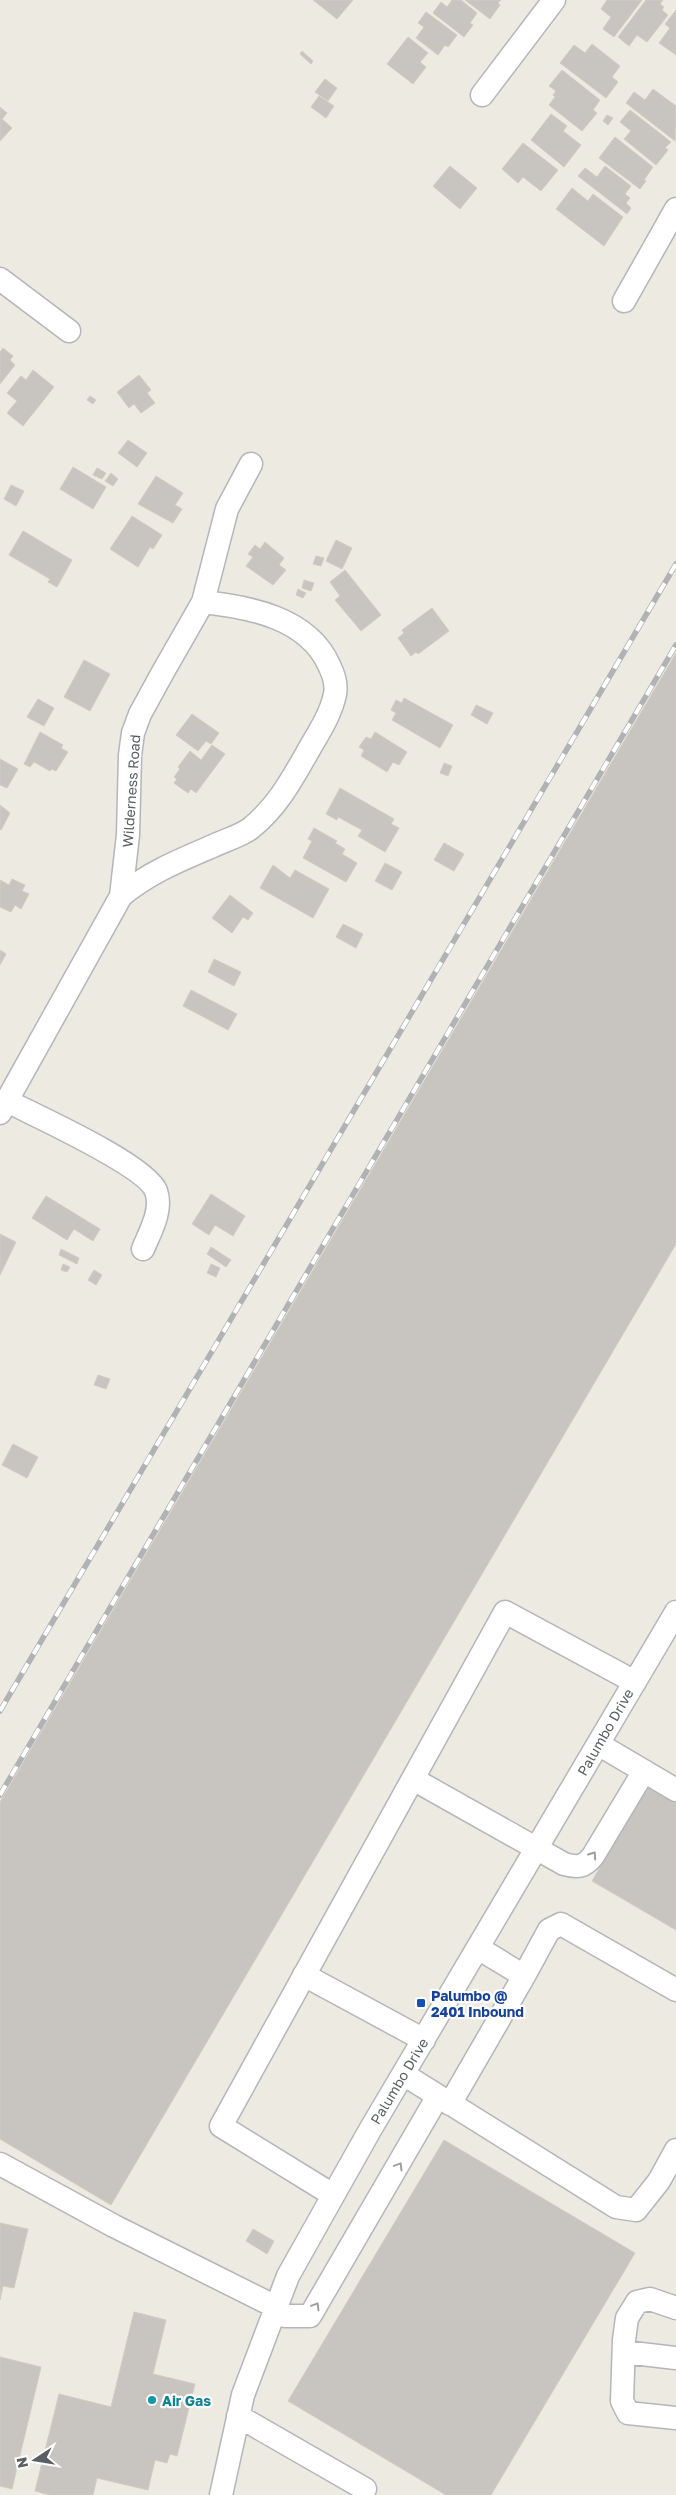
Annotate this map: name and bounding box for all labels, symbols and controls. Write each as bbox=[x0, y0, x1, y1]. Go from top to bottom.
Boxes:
street label: Wilderness Road bbox=[119, 734, 143, 848]
street label: Palumbo Drive bbox=[573, 1686, 637, 1778]
one-way arrow bbox=[587, 1851, 596, 1861]
place label: Palumbo @ 2401 Inbound bbox=[431, 1987, 524, 2020]
marker: Palumbo @ 2401 Inbound bbox=[415, 1997, 427, 2009]
street label: Palumbo Drive bbox=[367, 2035, 431, 2127]
one-way arrow bbox=[392, 2163, 402, 2172]
one-way arrow bbox=[309, 2303, 319, 2312]
place label: Air Gas bbox=[162, 2392, 211, 2409]
marker: Air Gas bbox=[146, 2394, 158, 2406]
north arrow bbox=[10, 2435, 60, 2485]
text: N bbox=[12, 2456, 31, 2470]

